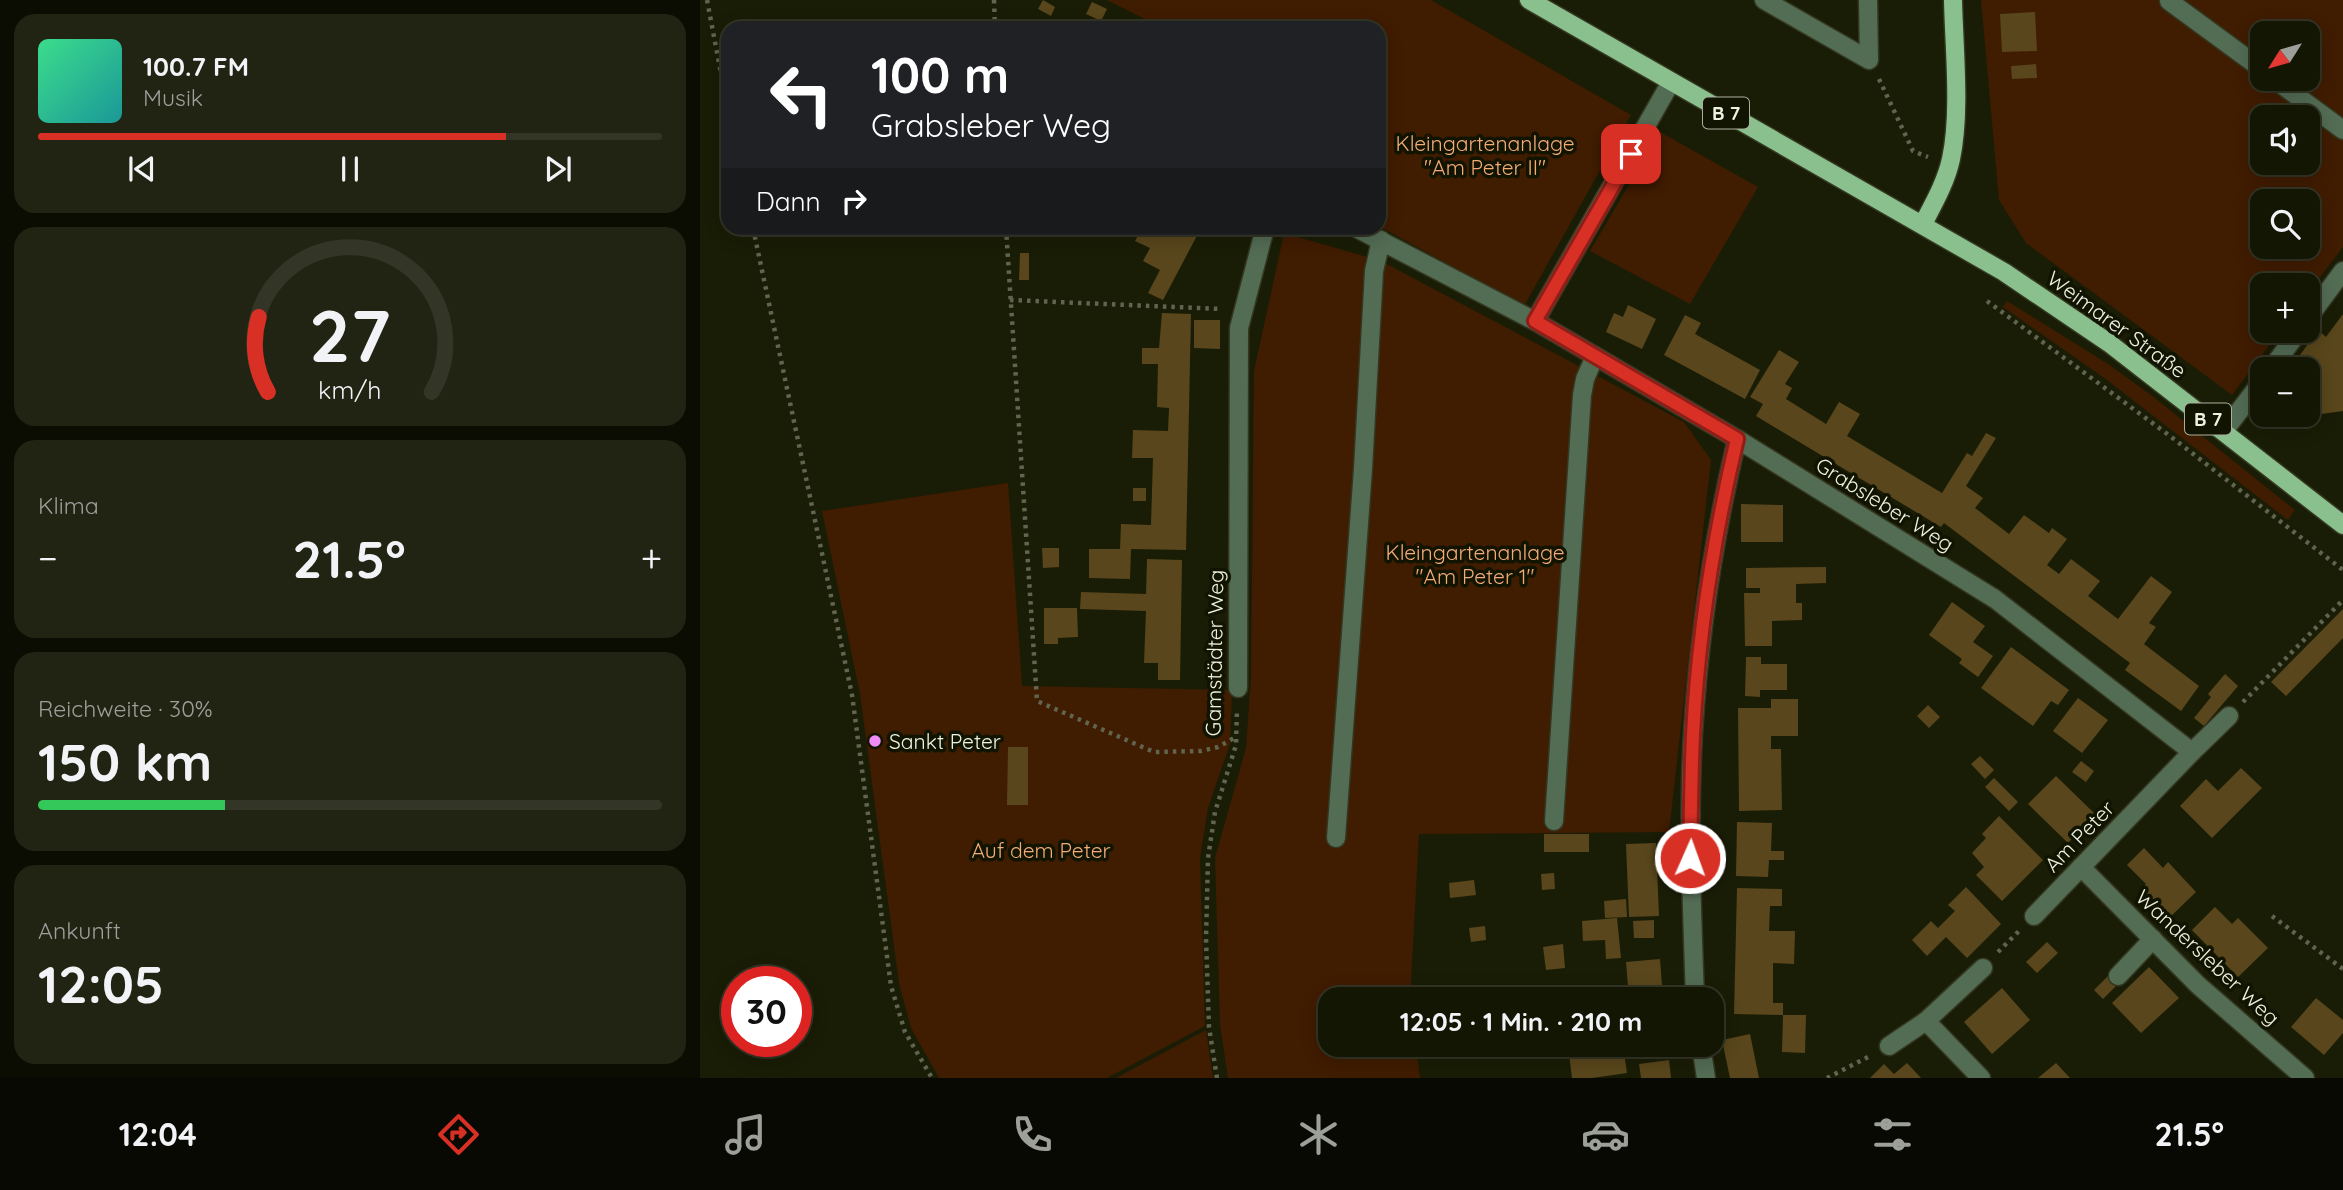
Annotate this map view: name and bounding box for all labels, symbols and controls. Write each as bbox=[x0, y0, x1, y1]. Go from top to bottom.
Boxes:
north arrow bbox=[2250, 21, 2320, 91]
map controls bbox=[2250, 21, 2320, 427]
text: 100 m bbox=[871, 44, 1009, 105]
icon: left bbox=[756, 49, 847, 140]
text: 100.7 FM bbox=[143, 50, 249, 83]
text: Musik bbox=[143, 83, 203, 112]
road number: B 7 bbox=[1703, 97, 1749, 128]
text: Grabsleber Weg bbox=[871, 105, 1111, 145]
button: sound bbox=[2250, 105, 2320, 175]
pin bbox=[1601, 124, 1661, 184]
park label: Kleingartenanlage "Am Peter II" bbox=[1395, 130, 1575, 180]
icon: arrive bbox=[1612, 135, 1650, 173]
icon: previous bbox=[123, 150, 161, 188]
icon: pause bbox=[331, 150, 369, 188]
icon: next bbox=[539, 150, 577, 188]
icon: right bbox=[835, 182, 873, 220]
text: Dann bbox=[756, 185, 821, 218]
button: search bbox=[2250, 189, 2320, 259]
street label: Weimarer Straße bbox=[2042, 265, 2192, 383]
button: + bbox=[2250, 273, 2320, 343]
text: 27 bbox=[309, 290, 391, 381]
button: − bbox=[2250, 357, 2320, 427]
text: km/h bbox=[318, 374, 382, 405]
road number: B 7 bbox=[2185, 404, 2231, 434]
street label: Grabsleber Weg bbox=[1811, 451, 1959, 557]
text: Klima bbox=[38, 491, 99, 520]
text: 21.5° bbox=[293, 526, 406, 591]
text: − bbox=[38, 534, 58, 582]
text: + bbox=[641, 534, 662, 582]
park label: Kleingartenanlage "Am Peter 1" bbox=[1385, 539, 1565, 589]
street label: Gamstädter Weg bbox=[1200, 569, 1228, 737]
text: Reichweite · 30% bbox=[38, 694, 213, 723]
place label: Sankt Peter bbox=[889, 728, 1001, 754]
text: 150 km bbox=[38, 729, 212, 794]
marker: Sankt Peter bbox=[867, 733, 883, 749]
street label: Am Peter bbox=[2039, 795, 2119, 877]
position arrow bbox=[1653, 821, 1727, 895]
park label: Auf dem Peter bbox=[971, 837, 1111, 863]
street label: Wandersleber Weg bbox=[2131, 884, 2285, 1030]
text: Ankunft bbox=[38, 916, 121, 945]
text: 12:05 bbox=[38, 951, 164, 1016]
speed limit sign: 30 bbox=[721, 966, 812, 1057]
text: 12:05 · 1 Min. · 210 m bbox=[1400, 1005, 1642, 1038]
icon: directions bbox=[434, 1110, 483, 1159]
icon: music bbox=[721, 1110, 770, 1159]
icon: phone bbox=[1008, 1110, 1057, 1159]
icon: climate bbox=[1294, 1110, 1343, 1159]
icon: car bbox=[1581, 1110, 1630, 1159]
icon: filters bbox=[1868, 1110, 1917, 1159]
text: 12:04 bbox=[119, 1114, 197, 1154]
text: 21.5° bbox=[2155, 1114, 2224, 1154]

